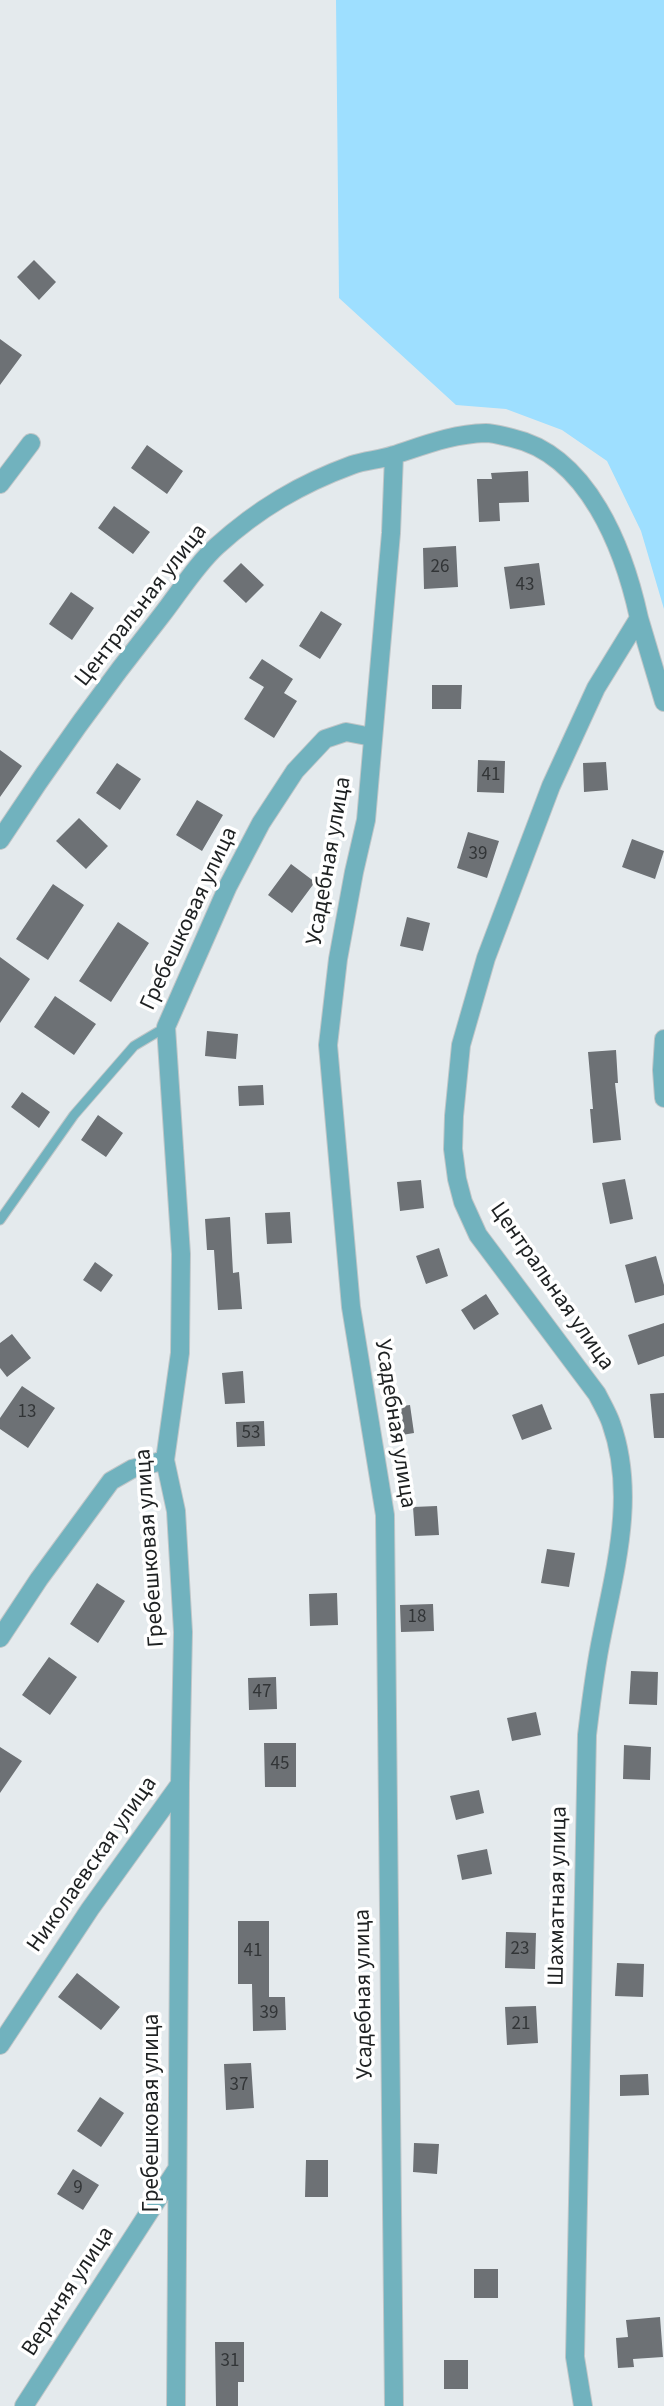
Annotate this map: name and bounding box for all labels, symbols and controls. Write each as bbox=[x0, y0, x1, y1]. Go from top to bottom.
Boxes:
street label: Центральная улица bbox=[70, 519, 214, 693]
house number: 26 bbox=[431, 557, 449, 579]
house number: 43 bbox=[516, 575, 534, 597]
house number: 41 bbox=[482, 765, 500, 787]
street label: Усадебная улица bbox=[302, 775, 358, 947]
street label: Гребешковая улица bbox=[135, 823, 245, 1015]
house number: 39 bbox=[469, 844, 487, 866]
street label: Центральная улица bbox=[483, 1198, 619, 1376]
street label: Усадебная улица bbox=[367, 1338, 421, 1510]
house number: 13 bbox=[18, 1402, 36, 1424]
house number: 53 bbox=[242, 1423, 260, 1445]
street label: Гребешковая улица bbox=[130, 1448, 172, 1648]
house number: 18 bbox=[408, 1607, 426, 1629]
house number: 47 bbox=[253, 1682, 271, 1704]
house number: 45 bbox=[271, 1754, 289, 1776]
street label: Николаевская улица bbox=[22, 1772, 164, 1958]
street label: Шахматная улица bbox=[544, 1806, 574, 1986]
street label: Усадебная улица bbox=[350, 1909, 380, 2079]
house number: 23 bbox=[511, 1939, 529, 1961]
house number: 41 bbox=[244, 1941, 262, 1963]
house number: 39 bbox=[260, 2003, 278, 2025]
street label: Гребешковая улица bbox=[139, 2014, 167, 2212]
house number: 21 bbox=[512, 2014, 530, 2036]
house number: 37 bbox=[230, 2075, 248, 2097]
house number: 9 bbox=[73, 2178, 83, 2200]
street label: Верхняя улица bbox=[17, 2222, 121, 2362]
house number: 31 bbox=[221, 2351, 239, 2373]

